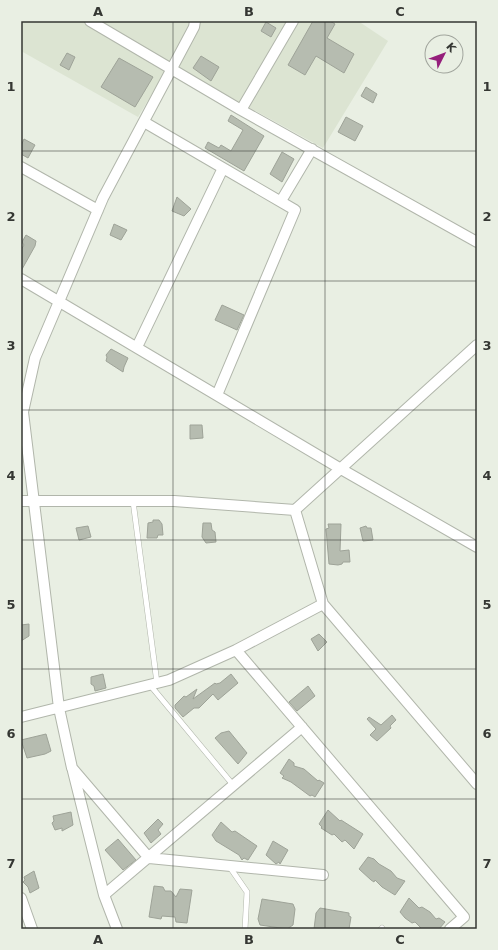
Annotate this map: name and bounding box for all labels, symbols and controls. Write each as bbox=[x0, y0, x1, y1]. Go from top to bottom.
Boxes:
text: A bbox=[93, 4, 103, 19]
text: B bbox=[244, 4, 254, 19]
text: C bbox=[395, 4, 405, 19]
north arrow bbox=[424, 34, 464, 74]
text: K bbox=[443, 40, 459, 56]
text: 1 bbox=[6, 79, 16, 94]
text: 1 bbox=[482, 79, 492, 94]
text: 2 bbox=[6, 209, 16, 224]
text: 2 bbox=[482, 209, 492, 224]
text: 3 bbox=[6, 338, 16, 353]
text: 3 bbox=[482, 338, 492, 353]
text: 4 bbox=[6, 468, 16, 483]
text: 4 bbox=[482, 468, 492, 483]
text: 5 bbox=[6, 597, 16, 612]
text: 5 bbox=[482, 597, 492, 612]
text: 6 bbox=[6, 726, 16, 741]
text: 6 bbox=[482, 726, 492, 741]
text: 7 bbox=[6, 856, 16, 871]
text: 7 bbox=[482, 856, 492, 871]
text: A bbox=[93, 932, 103, 947]
text: B bbox=[244, 932, 254, 947]
text: C bbox=[395, 932, 405, 947]

